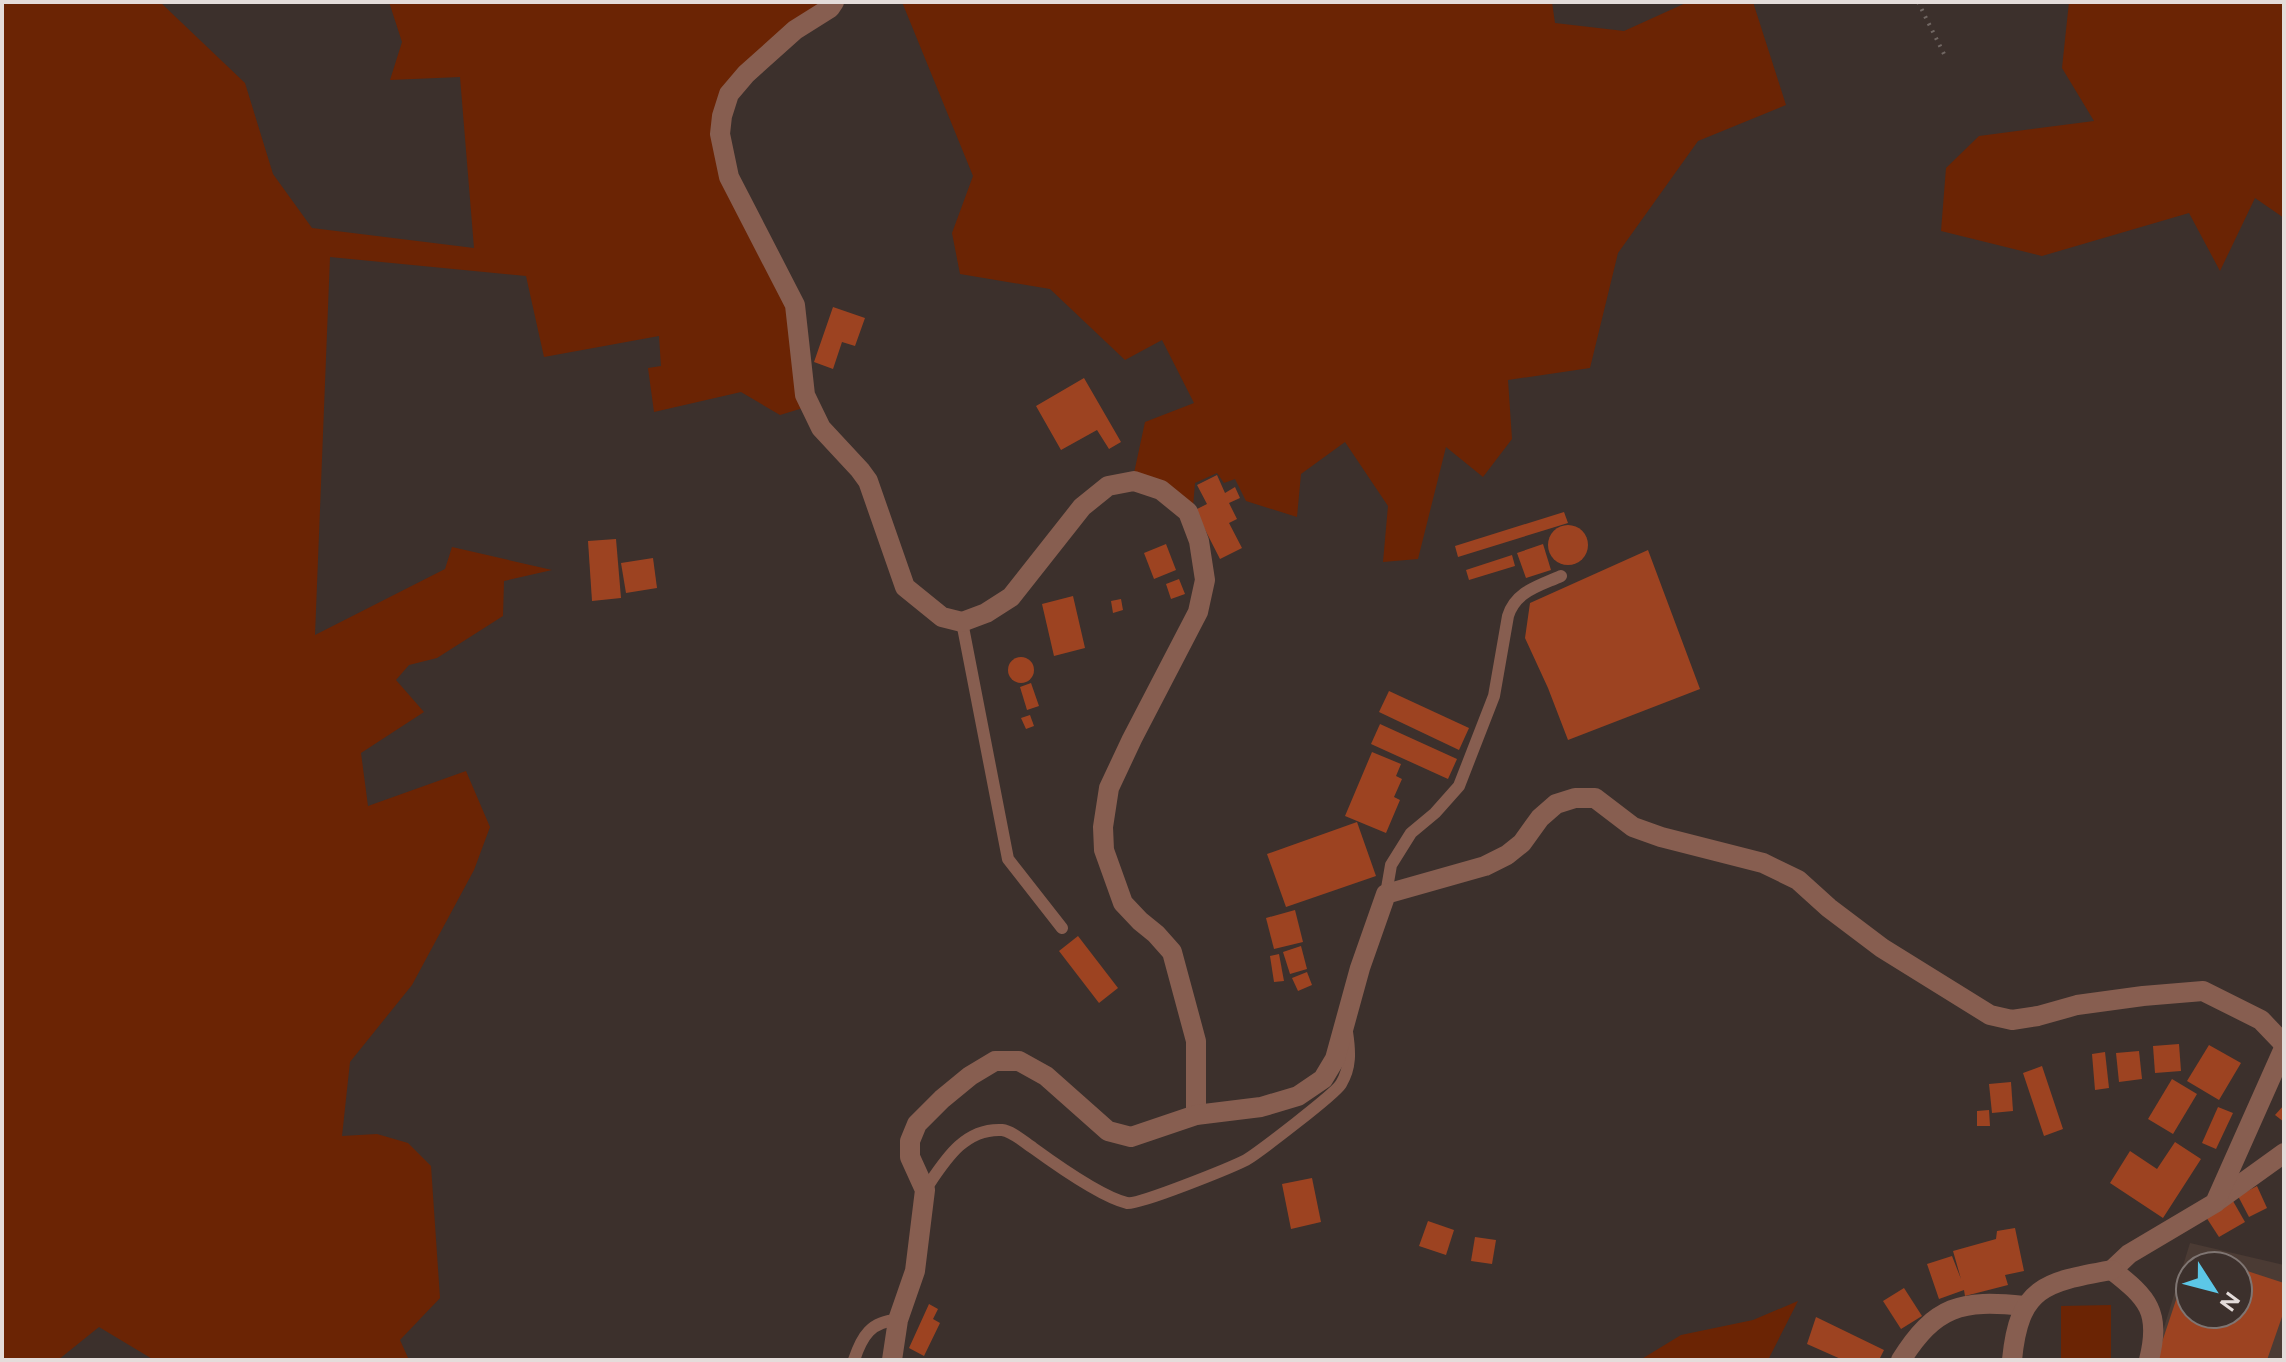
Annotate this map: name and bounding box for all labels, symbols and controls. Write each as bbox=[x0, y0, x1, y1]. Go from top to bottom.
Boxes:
north arrow bbox=[2174, 1250, 2254, 1330]
text: N bbox=[2214, 1287, 2246, 1316]

